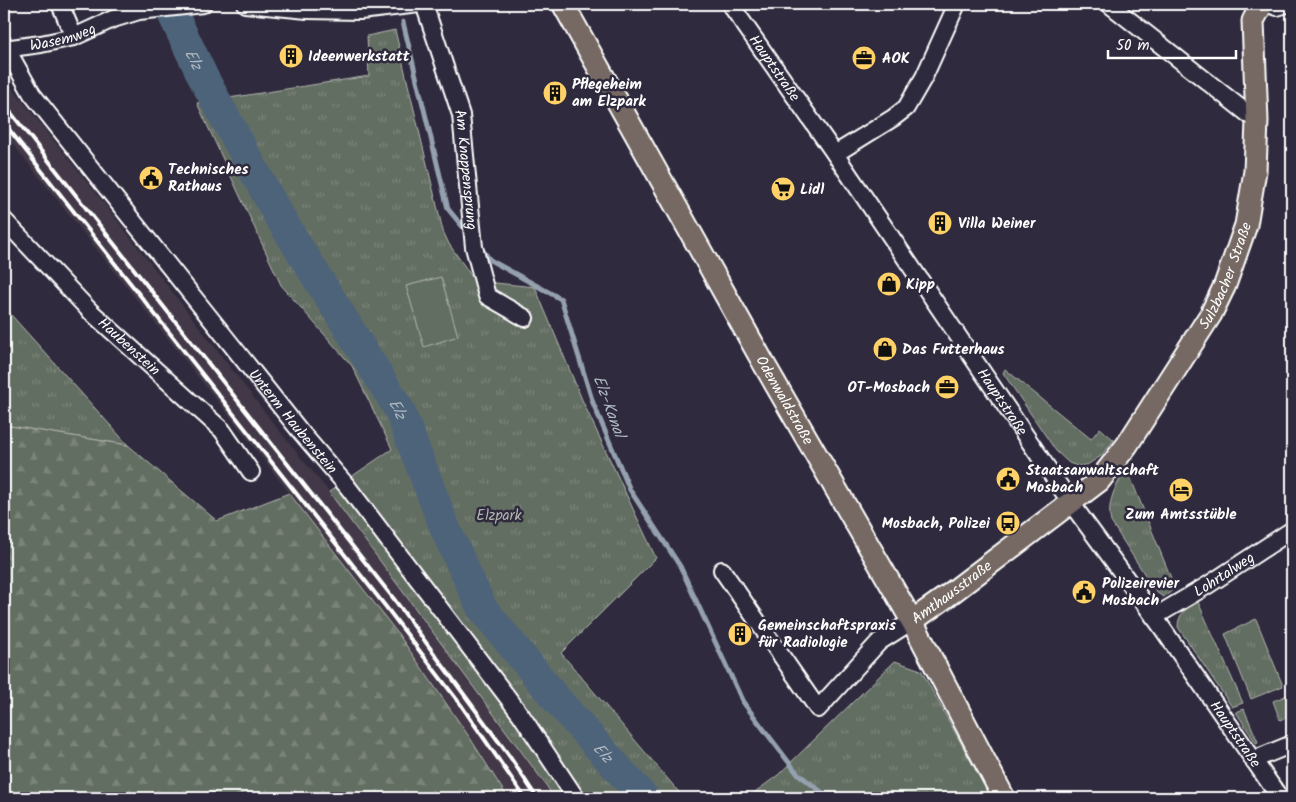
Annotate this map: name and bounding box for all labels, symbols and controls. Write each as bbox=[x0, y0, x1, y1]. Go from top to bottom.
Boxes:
street label: Wasemweg bbox=[28, 17, 100, 58]
scale bar bbox=[1108, 28, 1236, 60]
street label: Hauptstraße bbox=[742, 30, 806, 107]
text: 50 m bbox=[1116, 34, 1150, 58]
building icon: Ideenwerkstatt bbox=[278, 43, 304, 69]
water label: Elz bbox=[177, 45, 210, 76]
place label: Ideenwerkstatt bbox=[308, 45, 410, 69]
office icon: AOK bbox=[851, 45, 877, 71]
place label: AOK bbox=[882, 47, 910, 71]
place label: Pflegeheim am Elzpark bbox=[572, 73, 646, 114]
building icon: Pflegeheim am Elzpark bbox=[542, 80, 568, 106]
street label: Am Knappensprung bbox=[447, 106, 483, 231]
place label: Technisches Rathaus bbox=[168, 158, 249, 199]
public building icon: Technisches Rathaus bbox=[138, 165, 164, 191]
supermarket icon: Lidl bbox=[770, 176, 796, 202]
place label: Lidl bbox=[800, 178, 824, 202]
building icon: Villa Weiner bbox=[927, 210, 953, 236]
place label: Villa Weiner bbox=[958, 212, 1036, 236]
street label: Sulzbacher Straße bbox=[1193, 219, 1259, 334]
shop icon: Kipp bbox=[876, 271, 902, 297]
place label: Kipp bbox=[906, 273, 935, 297]
street label: Haubenstein bbox=[92, 312, 165, 382]
shop icon: Das Futterhaus bbox=[872, 336, 898, 362]
place label: Das Futterhaus bbox=[902, 338, 1005, 362]
street label: Odenwaldstraße bbox=[749, 352, 819, 450]
street label: Unterm Haubenstein bbox=[242, 364, 343, 480]
street label: Hauptstraße bbox=[970, 364, 1033, 441]
water label: Elz-Kanal bbox=[586, 372, 632, 444]
office icon: OT-Mosbach bbox=[934, 374, 960, 400]
place label: OT-Mosbach bbox=[847, 376, 930, 400]
water label: Elz bbox=[381, 394, 413, 425]
place label: Staatsanwaltschaft Mosbach bbox=[1026, 459, 1159, 500]
public building icon: Staatsanwaltschaft Mosbach bbox=[995, 466, 1021, 492]
hotel icon: Zum Amtsstüble bbox=[1168, 477, 1194, 503]
place label: Zum Amtsstüble bbox=[1125, 503, 1237, 527]
park label: Elzpark bbox=[476, 504, 523, 528]
bus stop icon: Mosbach, Polizei bbox=[995, 510, 1021, 536]
place label: Mosbach, Polizei bbox=[882, 512, 991, 536]
street label: Lohrtalweg bbox=[1189, 546, 1260, 604]
street label: Amthausstraße bbox=[907, 555, 998, 631]
place label: Polizeirevier Mosbach bbox=[1102, 572, 1180, 613]
public building icon: Polizeirevier Mosbach bbox=[1071, 579, 1097, 605]
place label: Gemeinschaftspraxis für Radiologie bbox=[758, 614, 896, 655]
building icon: Gemeinschaftspraxis für Radiologie bbox=[727, 621, 753, 647]
street label: Hauptstraße bbox=[1203, 696, 1267, 773]
water label: Elz bbox=[586, 737, 620, 771]

